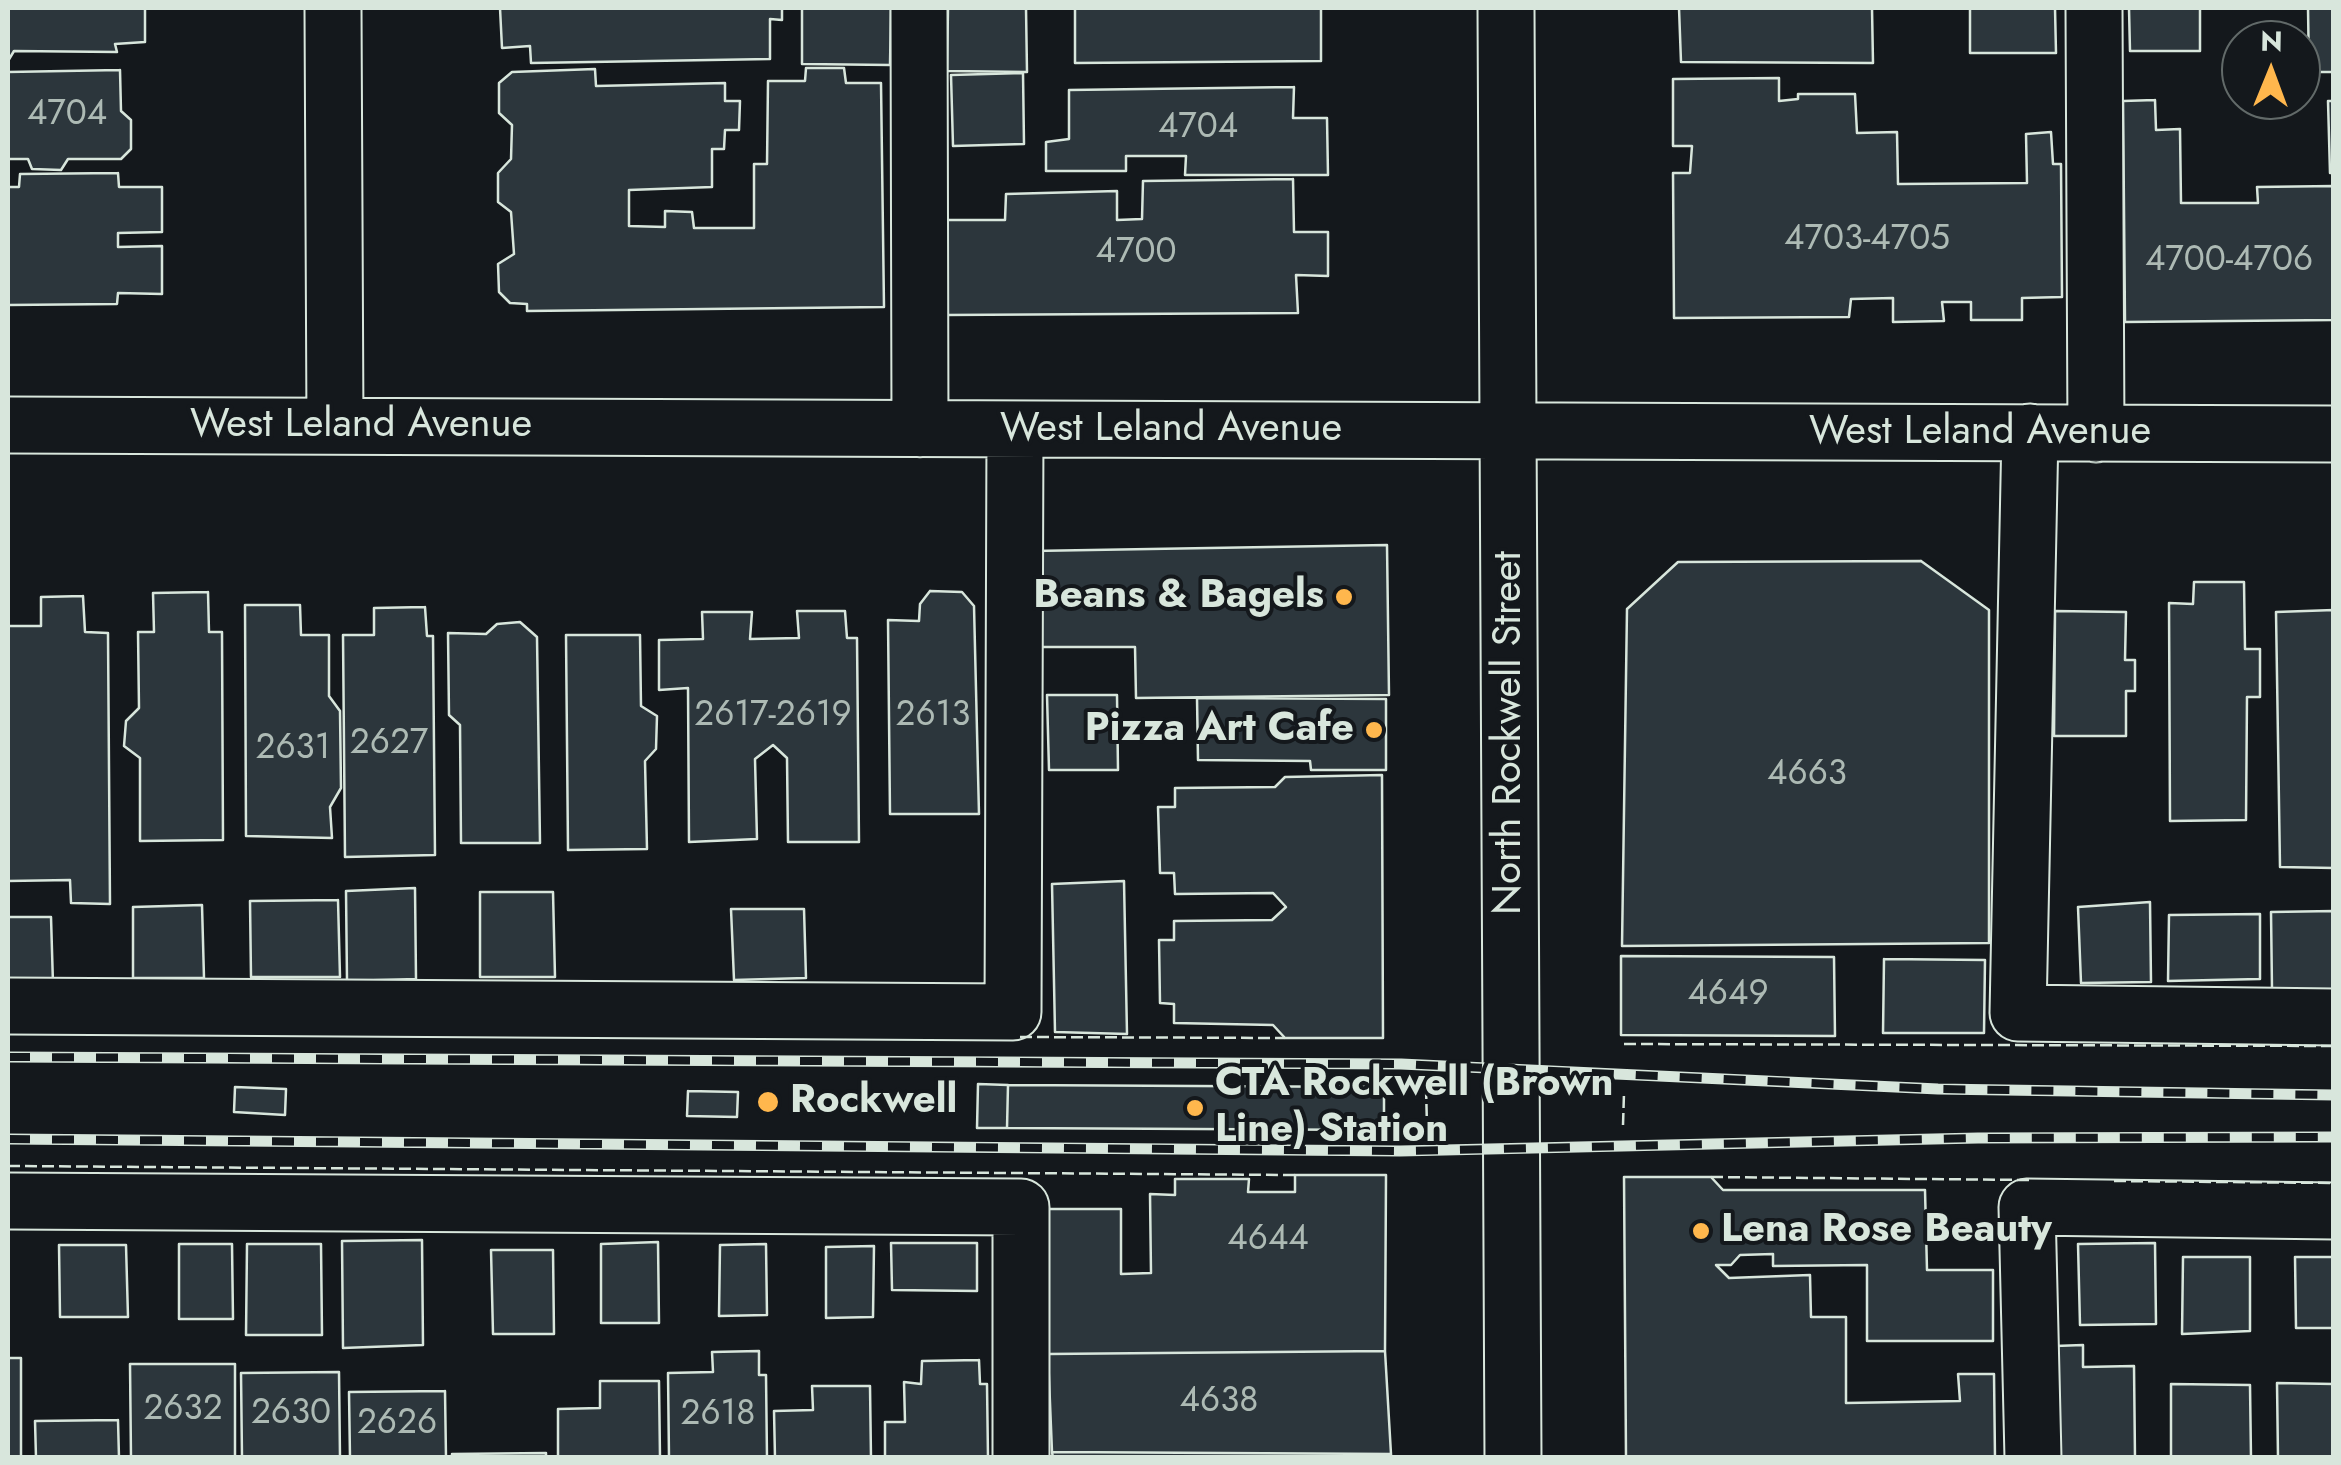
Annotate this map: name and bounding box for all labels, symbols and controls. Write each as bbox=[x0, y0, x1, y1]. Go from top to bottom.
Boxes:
north arrow bbox=[2221, 20, 2321, 120]
text: N bbox=[2260, 21, 2283, 62]
house number: 4704 bbox=[27, 95, 107, 137]
house number: 4704 bbox=[1158, 108, 1238, 150]
house number: 4703-4705 bbox=[1784, 220, 1950, 262]
house number: 4700 bbox=[1096, 233, 1176, 275]
house number: 4700-4706 bbox=[2145, 241, 2313, 283]
street label: West Leland Avenue bbox=[190, 402, 532, 450]
street label: West Leland Avenue bbox=[1000, 406, 1342, 454]
street label: West Leland Avenue bbox=[1809, 409, 2151, 457]
street label: North Rockwell Street bbox=[1486, 551, 1534, 915]
place label: Beans & Bagels bbox=[1033, 573, 1324, 621]
marker: Beans & Bagels bbox=[1333, 586, 1355, 608]
house number: 2617-2619 bbox=[694, 696, 852, 738]
house number: 2613 bbox=[896, 696, 970, 738]
place label: Pizza Art Cafe bbox=[1085, 706, 1354, 754]
marker: Pizza Art Cafe bbox=[1363, 719, 1385, 741]
house number: 2627 bbox=[350, 724, 428, 766]
house number: 2631 bbox=[256, 729, 330, 771]
house number: 4663 bbox=[1767, 755, 1847, 797]
house number: 4649 bbox=[1687, 975, 1769, 1017]
place label: CTA Rockwell (Brown Line) Station bbox=[1215, 1061, 1613, 1155]
place label: Rockwell bbox=[790, 1078, 957, 1126]
marker: Rockwell bbox=[755, 1089, 781, 1115]
marker: CTA Rockwell (Brown Line) Station bbox=[1184, 1097, 1206, 1119]
place label: Lena Rose Beauty bbox=[1721, 1207, 2052, 1255]
house number: 4644 bbox=[1227, 1220, 1309, 1262]
marker: Lena Rose Beauty bbox=[1690, 1220, 1712, 1242]
house number: 4638 bbox=[1180, 1382, 1258, 1424]
house number: 2632 bbox=[143, 1390, 223, 1432]
house number: 2630 bbox=[251, 1394, 331, 1436]
house number: 2618 bbox=[681, 1395, 755, 1437]
house number: 2626 bbox=[357, 1404, 437, 1446]

